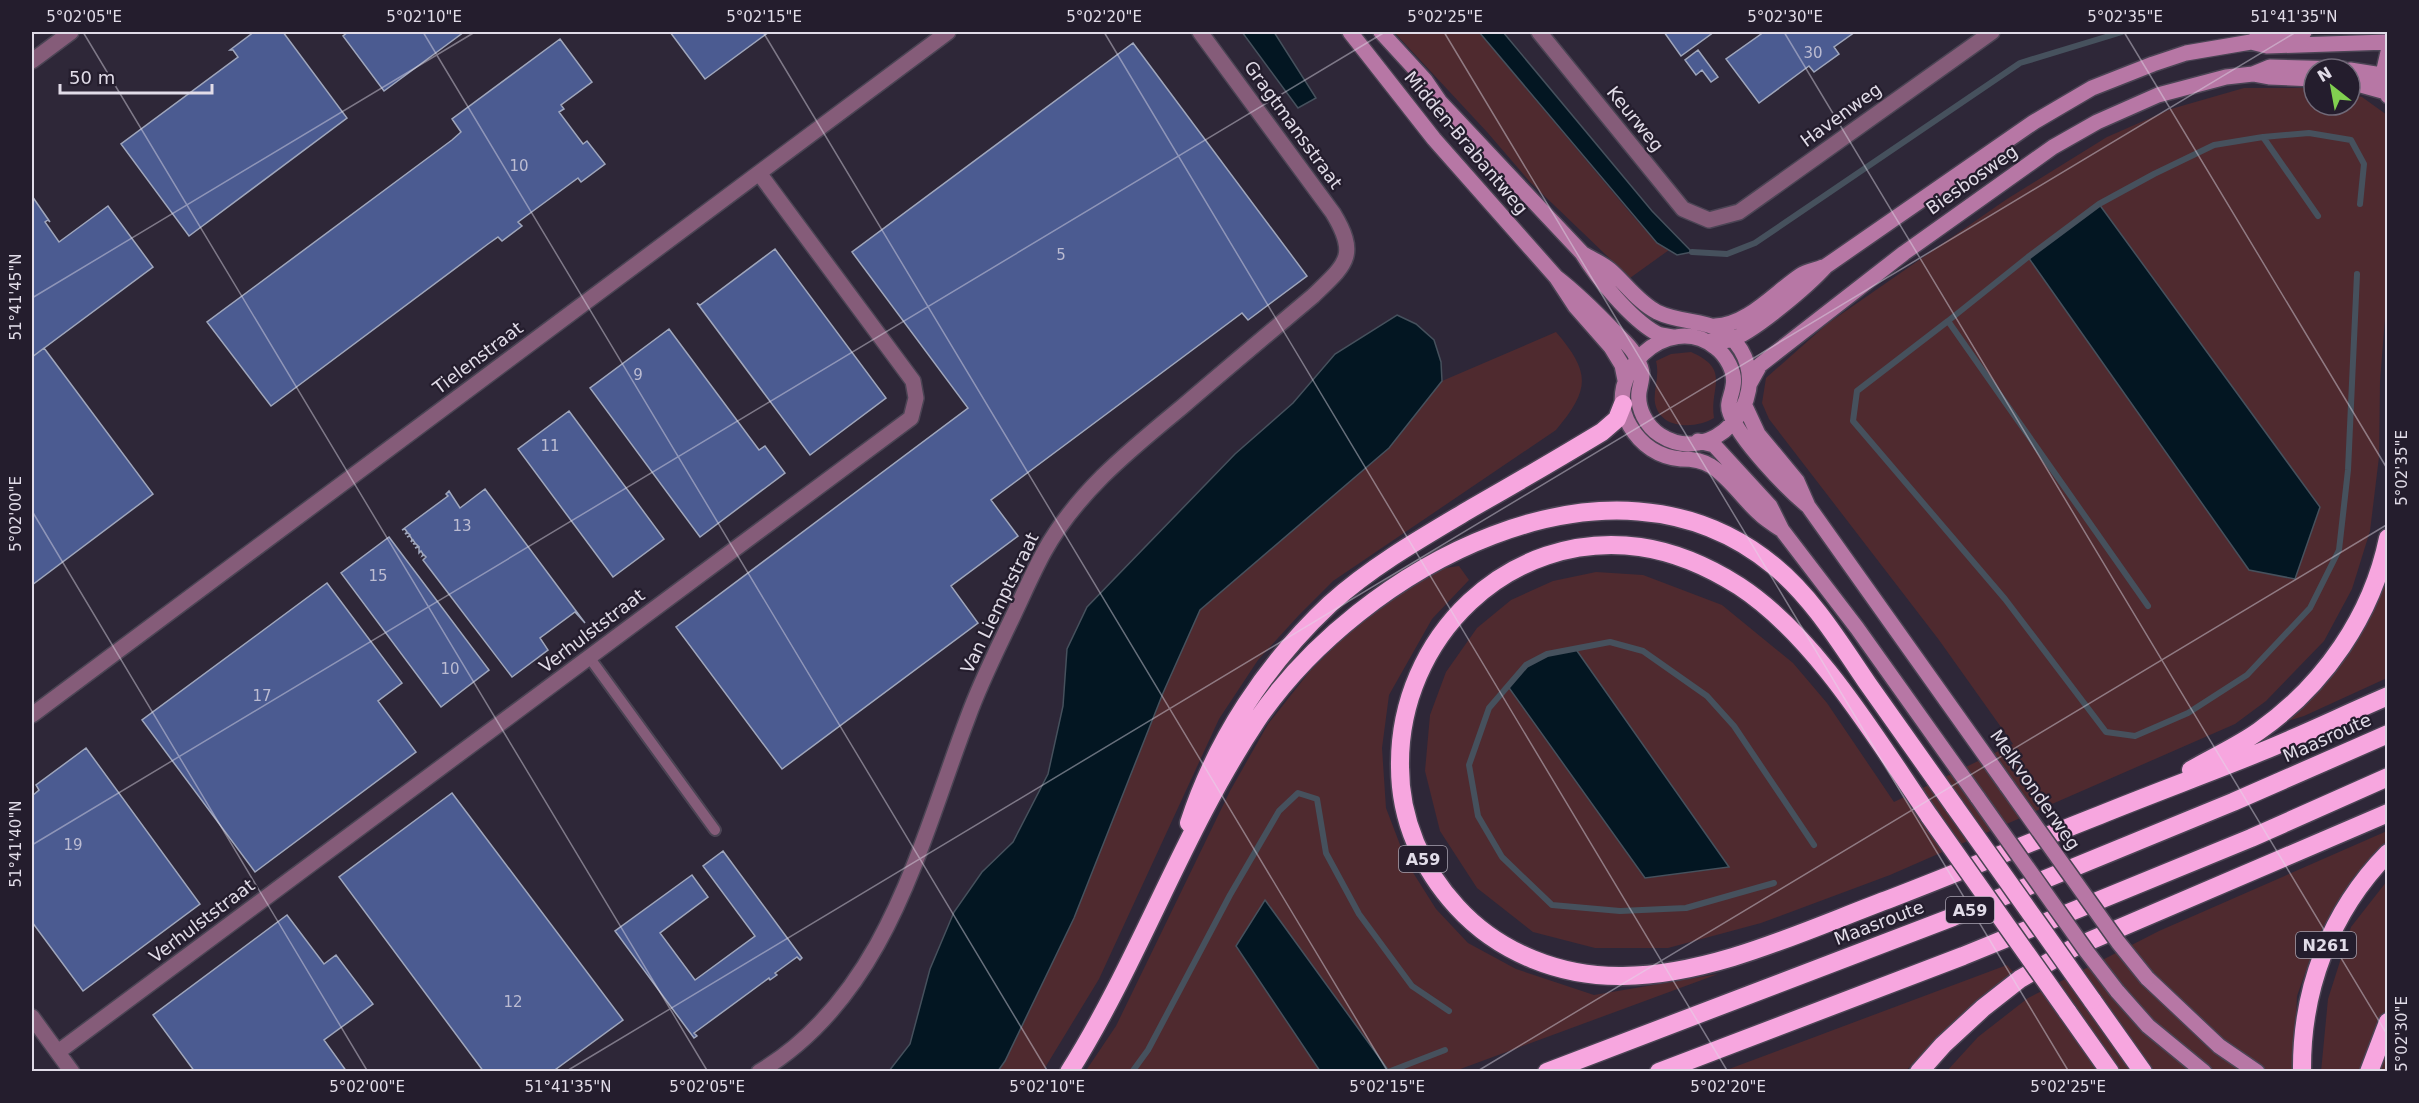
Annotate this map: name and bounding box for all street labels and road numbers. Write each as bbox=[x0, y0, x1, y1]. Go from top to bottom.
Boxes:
street label: Gragtmansstraat bbox=[1240, 57, 1347, 193]
street label: Midden-Brabantweg bbox=[1400, 67, 1532, 219]
street label: Havenweg bbox=[1796, 78, 1885, 151]
street label: Keurweg bbox=[1603, 82, 1668, 156]
street label: Biesbosweg bbox=[1922, 140, 2021, 219]
street label: Tielenstraat bbox=[428, 317, 527, 399]
street label: Van Liemptstraat bbox=[956, 529, 1043, 677]
street label: Verhulststraat bbox=[535, 584, 648, 677]
street label: Maasroute bbox=[2279, 709, 2374, 766]
street label: Melkvonderweg bbox=[1986, 725, 2085, 854]
road number: A59 bbox=[1399, 846, 1447, 872]
street label: Verhulststraat bbox=[145, 874, 258, 967]
street label: Maasroute bbox=[1831, 896, 1927, 949]
road number: A59 bbox=[1946, 897, 1994, 923]
road number: N261 bbox=[2296, 932, 2356, 958]

